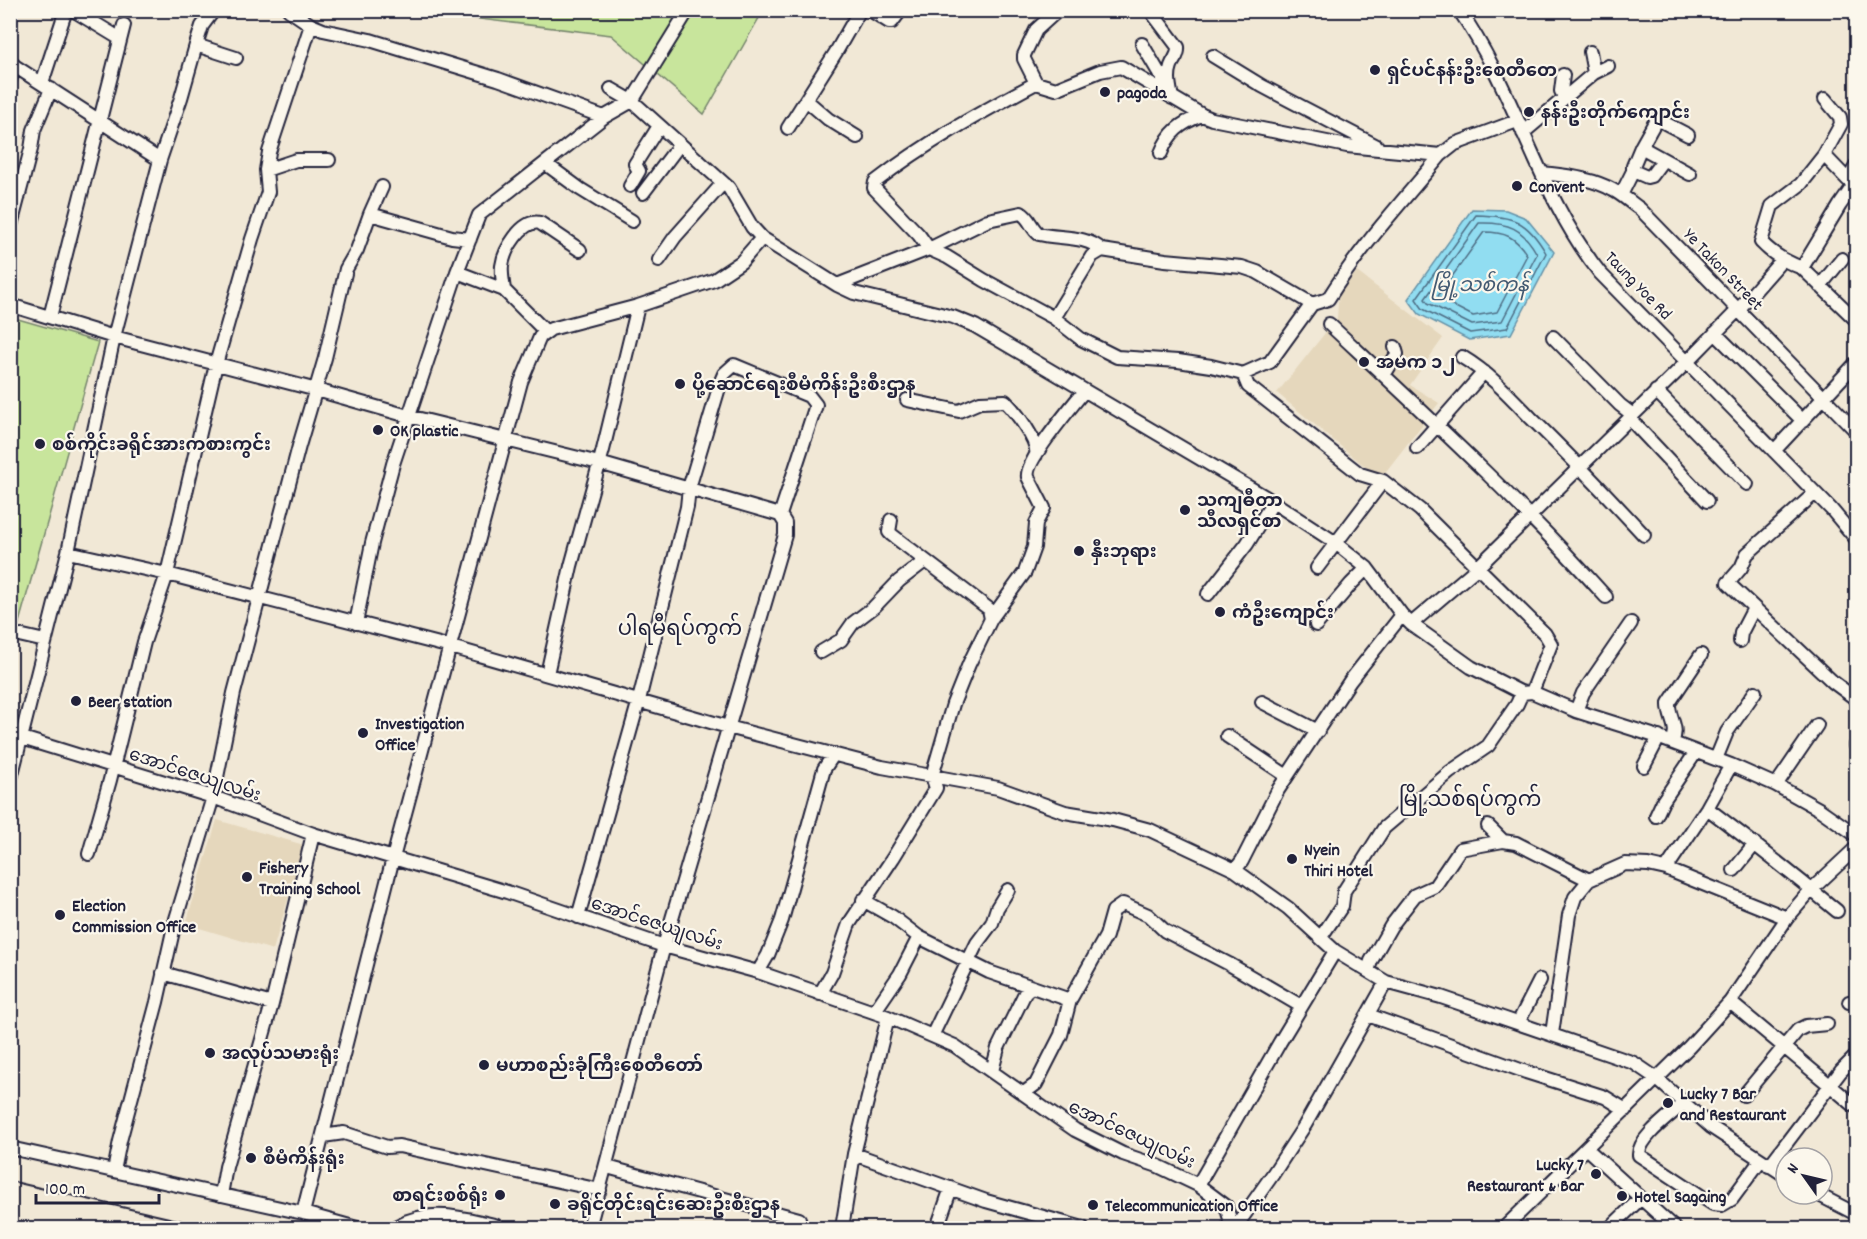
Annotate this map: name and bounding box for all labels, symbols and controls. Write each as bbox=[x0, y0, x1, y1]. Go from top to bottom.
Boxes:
place label: ရှင်ပင်နန်းဦးစေတီတေ bbox=[1387, 58, 1557, 85]
marker: ရှင်ပင်နန်းဦးစေတီတေ bbox=[1368, 63, 1382, 77]
place label: pagoda bbox=[1117, 82, 1167, 107]
marker: pagoda bbox=[1098, 85, 1112, 99]
place label: နန်းဦးတိုက်ကျောင်း bbox=[1541, 100, 1690, 127]
marker: နန်းဦးတိုက်ကျောင်း bbox=[1522, 105, 1536, 119]
place label: Convent bbox=[1529, 176, 1585, 201]
marker: Convent bbox=[1510, 179, 1524, 193]
street label: Ye Takon Street bbox=[1676, 224, 1768, 318]
street label: Taung Yoe Rd bbox=[1598, 247, 1677, 327]
water label: မြို့သစ်ကန် bbox=[1431, 270, 1532, 301]
place label: အမက ၁၂ bbox=[1376, 352, 1455, 377]
marker: အမက ၁၂ bbox=[1357, 355, 1371, 369]
place label: ပို့ဆောင်ရေးစီမံကိန်းဦးစီးဌာန bbox=[692, 372, 916, 399]
marker: ပို့ဆောင်ရေးစီမံကိန်းဦးစီးဌာန bbox=[673, 377, 687, 391]
place label: OK plastic bbox=[390, 420, 459, 445]
marker: OK plastic bbox=[371, 423, 385, 437]
place label: စစ်ကိုင်းခရိုင်အားကစားကွင်း bbox=[52, 432, 271, 459]
marker: စစ်ကိုင်းခရိုင်အားကစားကွင်း bbox=[33, 437, 47, 451]
place label: သကျဓီတာ သီလရှင်စာ bbox=[1197, 488, 1282, 536]
marker: သကျဓီတာ သီလရှင်စာ bbox=[1178, 503, 1192, 517]
place label: နှီးဘုရား bbox=[1091, 539, 1157, 566]
marker: နှီးဘုရား bbox=[1072, 544, 1086, 558]
place label: ကံဦးကျောင်း bbox=[1232, 600, 1334, 627]
marker: ကံဦးကျောင်း bbox=[1213, 605, 1227, 619]
district label: ပါရမီရပ်ကွက် bbox=[618, 612, 742, 646]
place label: Beer station bbox=[88, 691, 172, 716]
marker: Beer station bbox=[69, 694, 83, 708]
place label: Investigation Office bbox=[375, 713, 464, 759]
marker: Investigation Office bbox=[356, 726, 370, 740]
street label: အောင်ဇေယျလမ်း bbox=[125, 740, 264, 809]
district label: မြို့သစ်ရပ်ကွက် bbox=[1399, 783, 1541, 817]
place label: Nyein Thiri Hotel bbox=[1304, 839, 1374, 885]
marker: Nyein Thiri Hotel bbox=[1285, 852, 1299, 866]
place label: Fishery Training School bbox=[259, 857, 361, 903]
marker: Fishery Training School bbox=[240, 870, 254, 884]
street label: အောင်ဇေယျလမ်း bbox=[587, 889, 726, 958]
place label: Election Commission Office bbox=[72, 895, 196, 941]
marker: Election Commission Office bbox=[53, 908, 67, 922]
place label: အလုပ်သမားရုံး bbox=[222, 1041, 339, 1068]
marker: အလုပ်သမားရုံး bbox=[203, 1046, 217, 1060]
place label: မဟာစည်းခုံကြီးစေတီတော် bbox=[496, 1053, 703, 1080]
marker: မဟာစည်းခုံကြီးစေတီတော် bbox=[477, 1058, 491, 1072]
place label: Lucky 7 Bar and Restaurant bbox=[1680, 1083, 1787, 1129]
street label: အောင်ဇေယျလမ်း bbox=[1063, 1093, 1200, 1177]
marker: Lucky 7 Bar and Restaurant bbox=[1661, 1096, 1675, 1110]
place label: စီမံကိန်းရုံး‌ bbox=[263, 1146, 345, 1173]
north arrow bbox=[1774, 1146, 1834, 1206]
marker: စီမံကိန်းရုံး‌ bbox=[244, 1151, 258, 1165]
place label: Lucky 7 Restaurant & Bar bbox=[1467, 1154, 1584, 1200]
text: N bbox=[1782, 1159, 1805, 1179]
scale bar bbox=[36, 1167, 159, 1205]
marker: Lucky 7 Restaurant & Bar bbox=[1589, 1167, 1603, 1181]
text: 100 m bbox=[45, 1178, 85, 1203]
place label: စာရင်းစစ်ရုံး bbox=[392, 1183, 488, 1210]
place label: Hotel Sagaing bbox=[1634, 1186, 1727, 1211]
marker: စာရင်းစစ်ရုံး bbox=[493, 1188, 507, 1202]
marker: Hotel Sagaing bbox=[1615, 1189, 1629, 1203]
place label: ခရိုင်တိုင်းရင်းဆေးဦးစီးဌာန bbox=[567, 1192, 780, 1219]
place label: Telecommunication Office bbox=[1105, 1195, 1278, 1220]
marker: ခရိုင်တိုင်းရင်းဆေးဦးစီးဌာန bbox=[548, 1197, 562, 1211]
marker: Telecommunication Office bbox=[1086, 1198, 1100, 1212]

